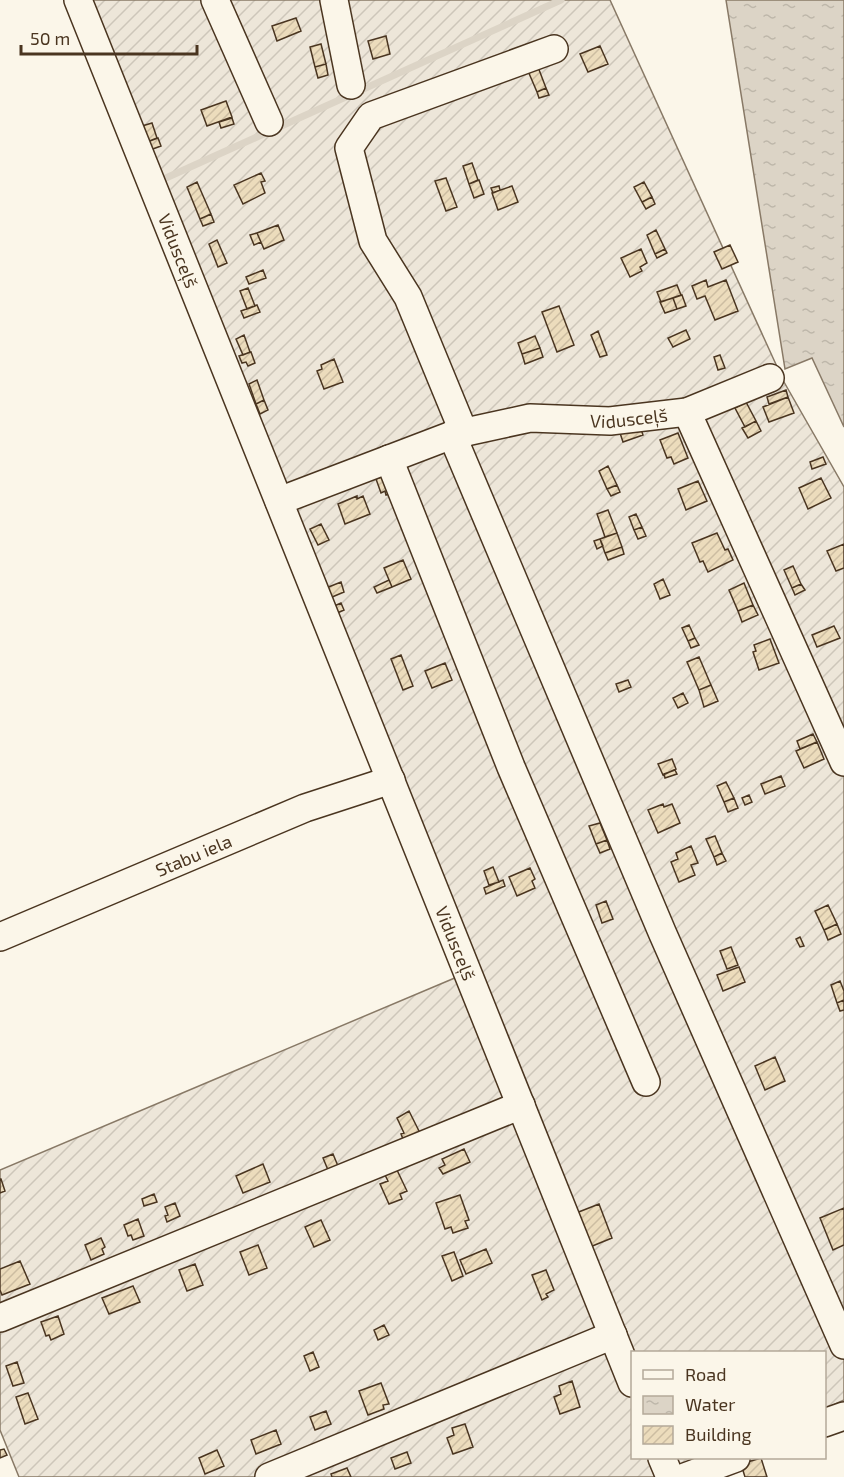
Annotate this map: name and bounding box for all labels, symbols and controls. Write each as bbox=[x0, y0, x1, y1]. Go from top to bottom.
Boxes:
scale bar bbox=[21, 18, 196, 56]
text: 50 m bbox=[30, 27, 70, 49]
street label: Vidusceļš bbox=[154, 210, 203, 291]
street label: Vidusceļš bbox=[590, 403, 669, 432]
street label: Stabu iela bbox=[152, 829, 235, 881]
street label: Vidusceļš bbox=[431, 903, 481, 983]
legend bbox=[631, 1351, 826, 1459]
text: Road bbox=[685, 1363, 726, 1385]
text: Water bbox=[685, 1393, 735, 1415]
text: Building bbox=[685, 1423, 752, 1445]

